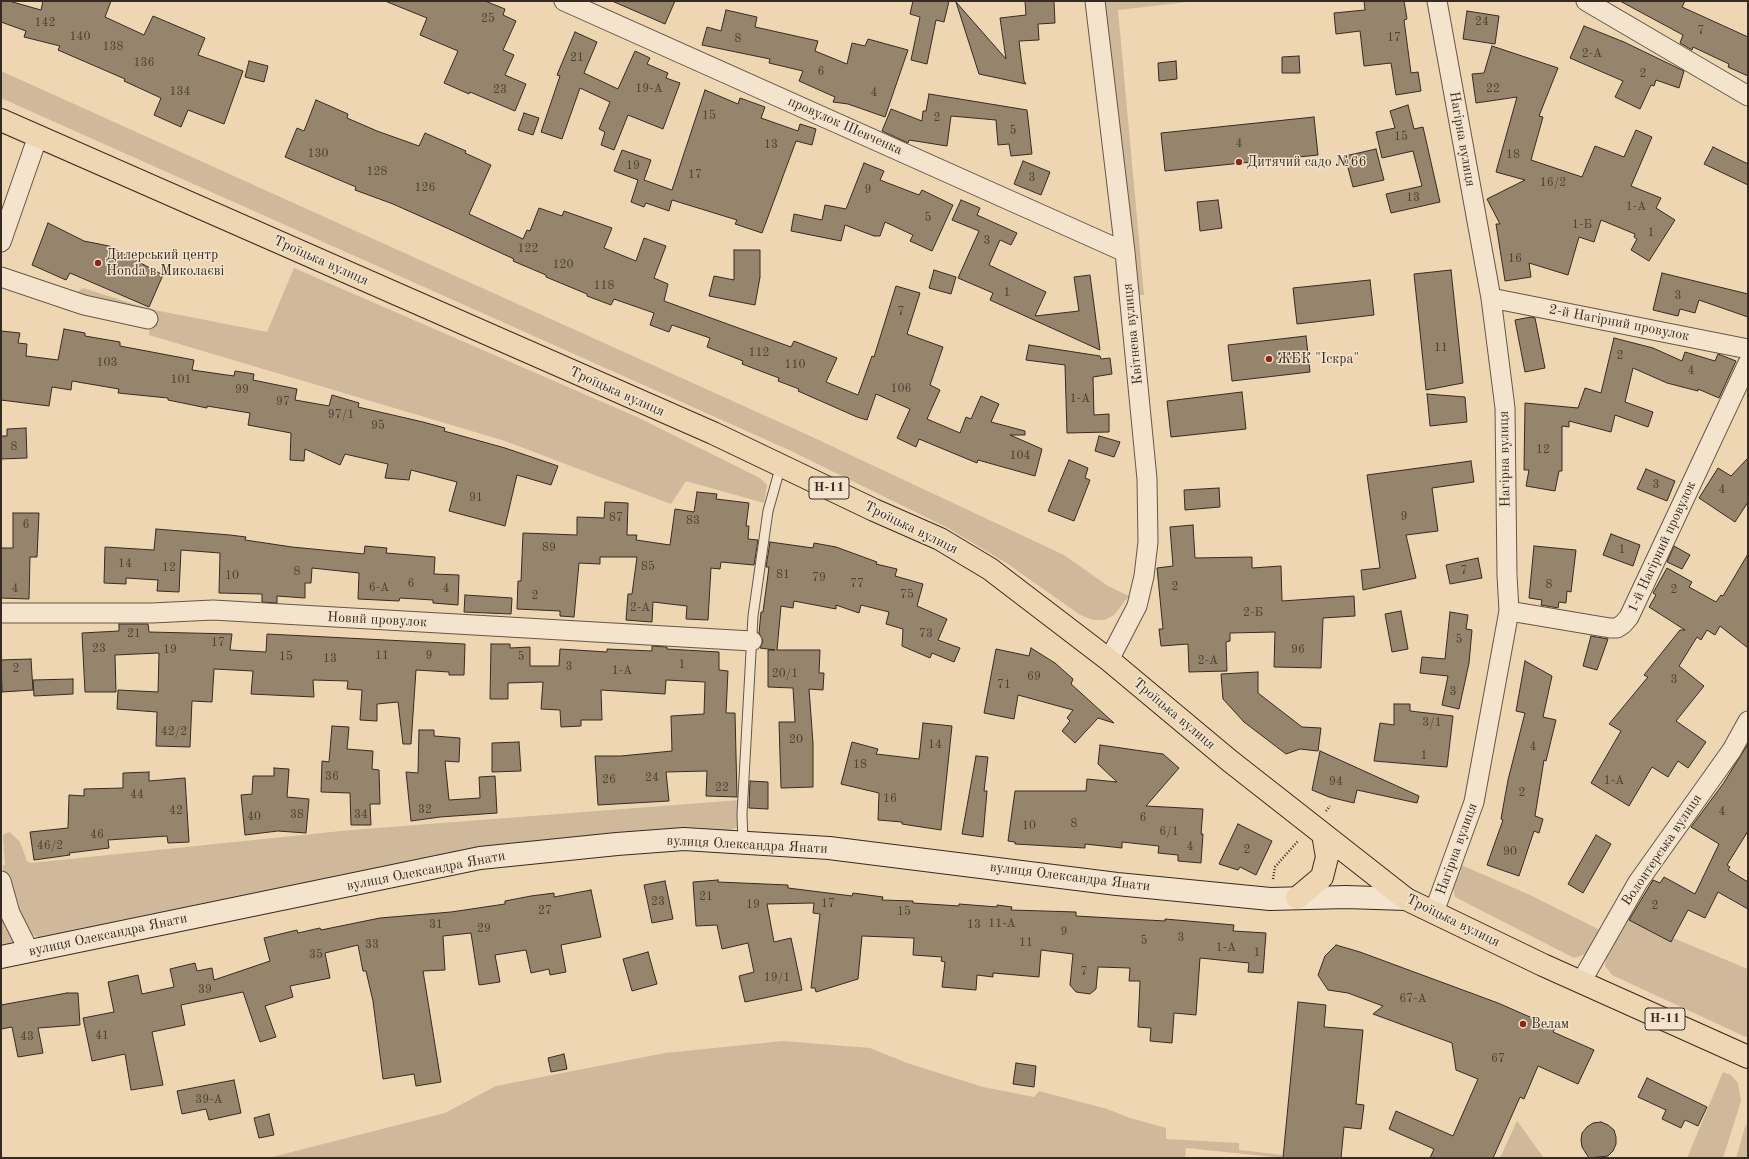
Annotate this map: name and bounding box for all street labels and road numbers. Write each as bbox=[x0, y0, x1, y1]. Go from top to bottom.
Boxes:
street label: Нагірна вулиця bbox=[1445, 90, 1479, 188]
street label: провулок Шевченка bbox=[785, 93, 905, 159]
street label: Троїцька вулиця bbox=[271, 233, 371, 289]
street label: Квітнева вулиця bbox=[1119, 282, 1147, 386]
street label: 2-й Нагірний провулок bbox=[1547, 301, 1691, 345]
street label: Троїцька вулиця bbox=[567, 364, 667, 420]
street label: Нагірна вулиця bbox=[1496, 411, 1514, 507]
road number: Н-11 bbox=[809, 477, 849, 499]
street label: 1-й Нагірний провулок bbox=[1624, 479, 1700, 615]
street label: Троїцька вулиця bbox=[861, 498, 961, 558]
street label: Новий провулок bbox=[327, 609, 427, 631]
street label: Троїцька вулиця bbox=[1129, 675, 1219, 753]
street label: Волонтерська вулиця bbox=[1618, 791, 1706, 909]
street label: Нагірна вулиця bbox=[1433, 801, 1481, 897]
street label: вулиця Олександра Янати bbox=[666, 832, 828, 858]
street label: вулиця Олександра Янати bbox=[345, 847, 507, 895]
street label: вулиця Олександра Янати bbox=[989, 859, 1151, 895]
street label: Троїцька вулиця bbox=[1403, 891, 1503, 951]
street label: вулиця Олександра Янати bbox=[27, 910, 189, 960]
road number: Н-11 bbox=[1645, 1008, 1685, 1030]

